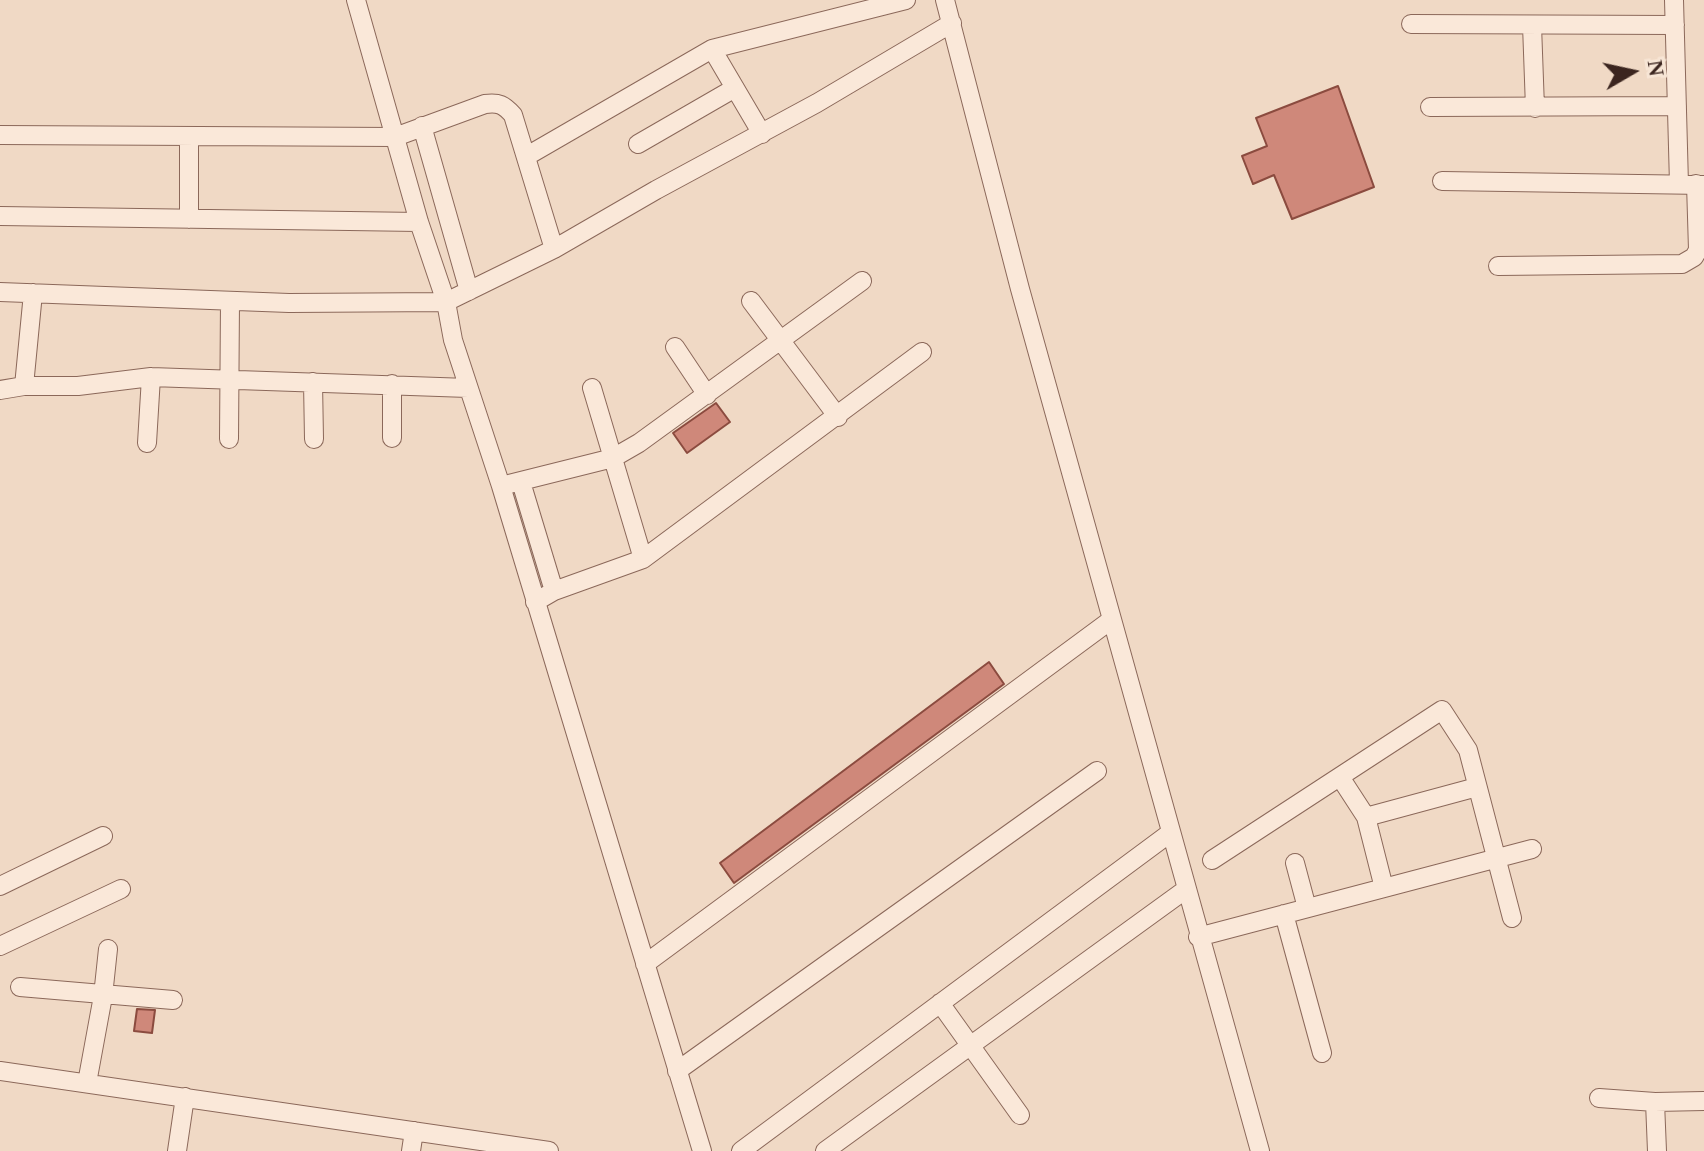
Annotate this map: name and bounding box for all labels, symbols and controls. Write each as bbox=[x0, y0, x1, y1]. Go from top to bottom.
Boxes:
north arrow bbox=[1592, 32, 1672, 112]
text: N bbox=[1643, 58, 1670, 78]

